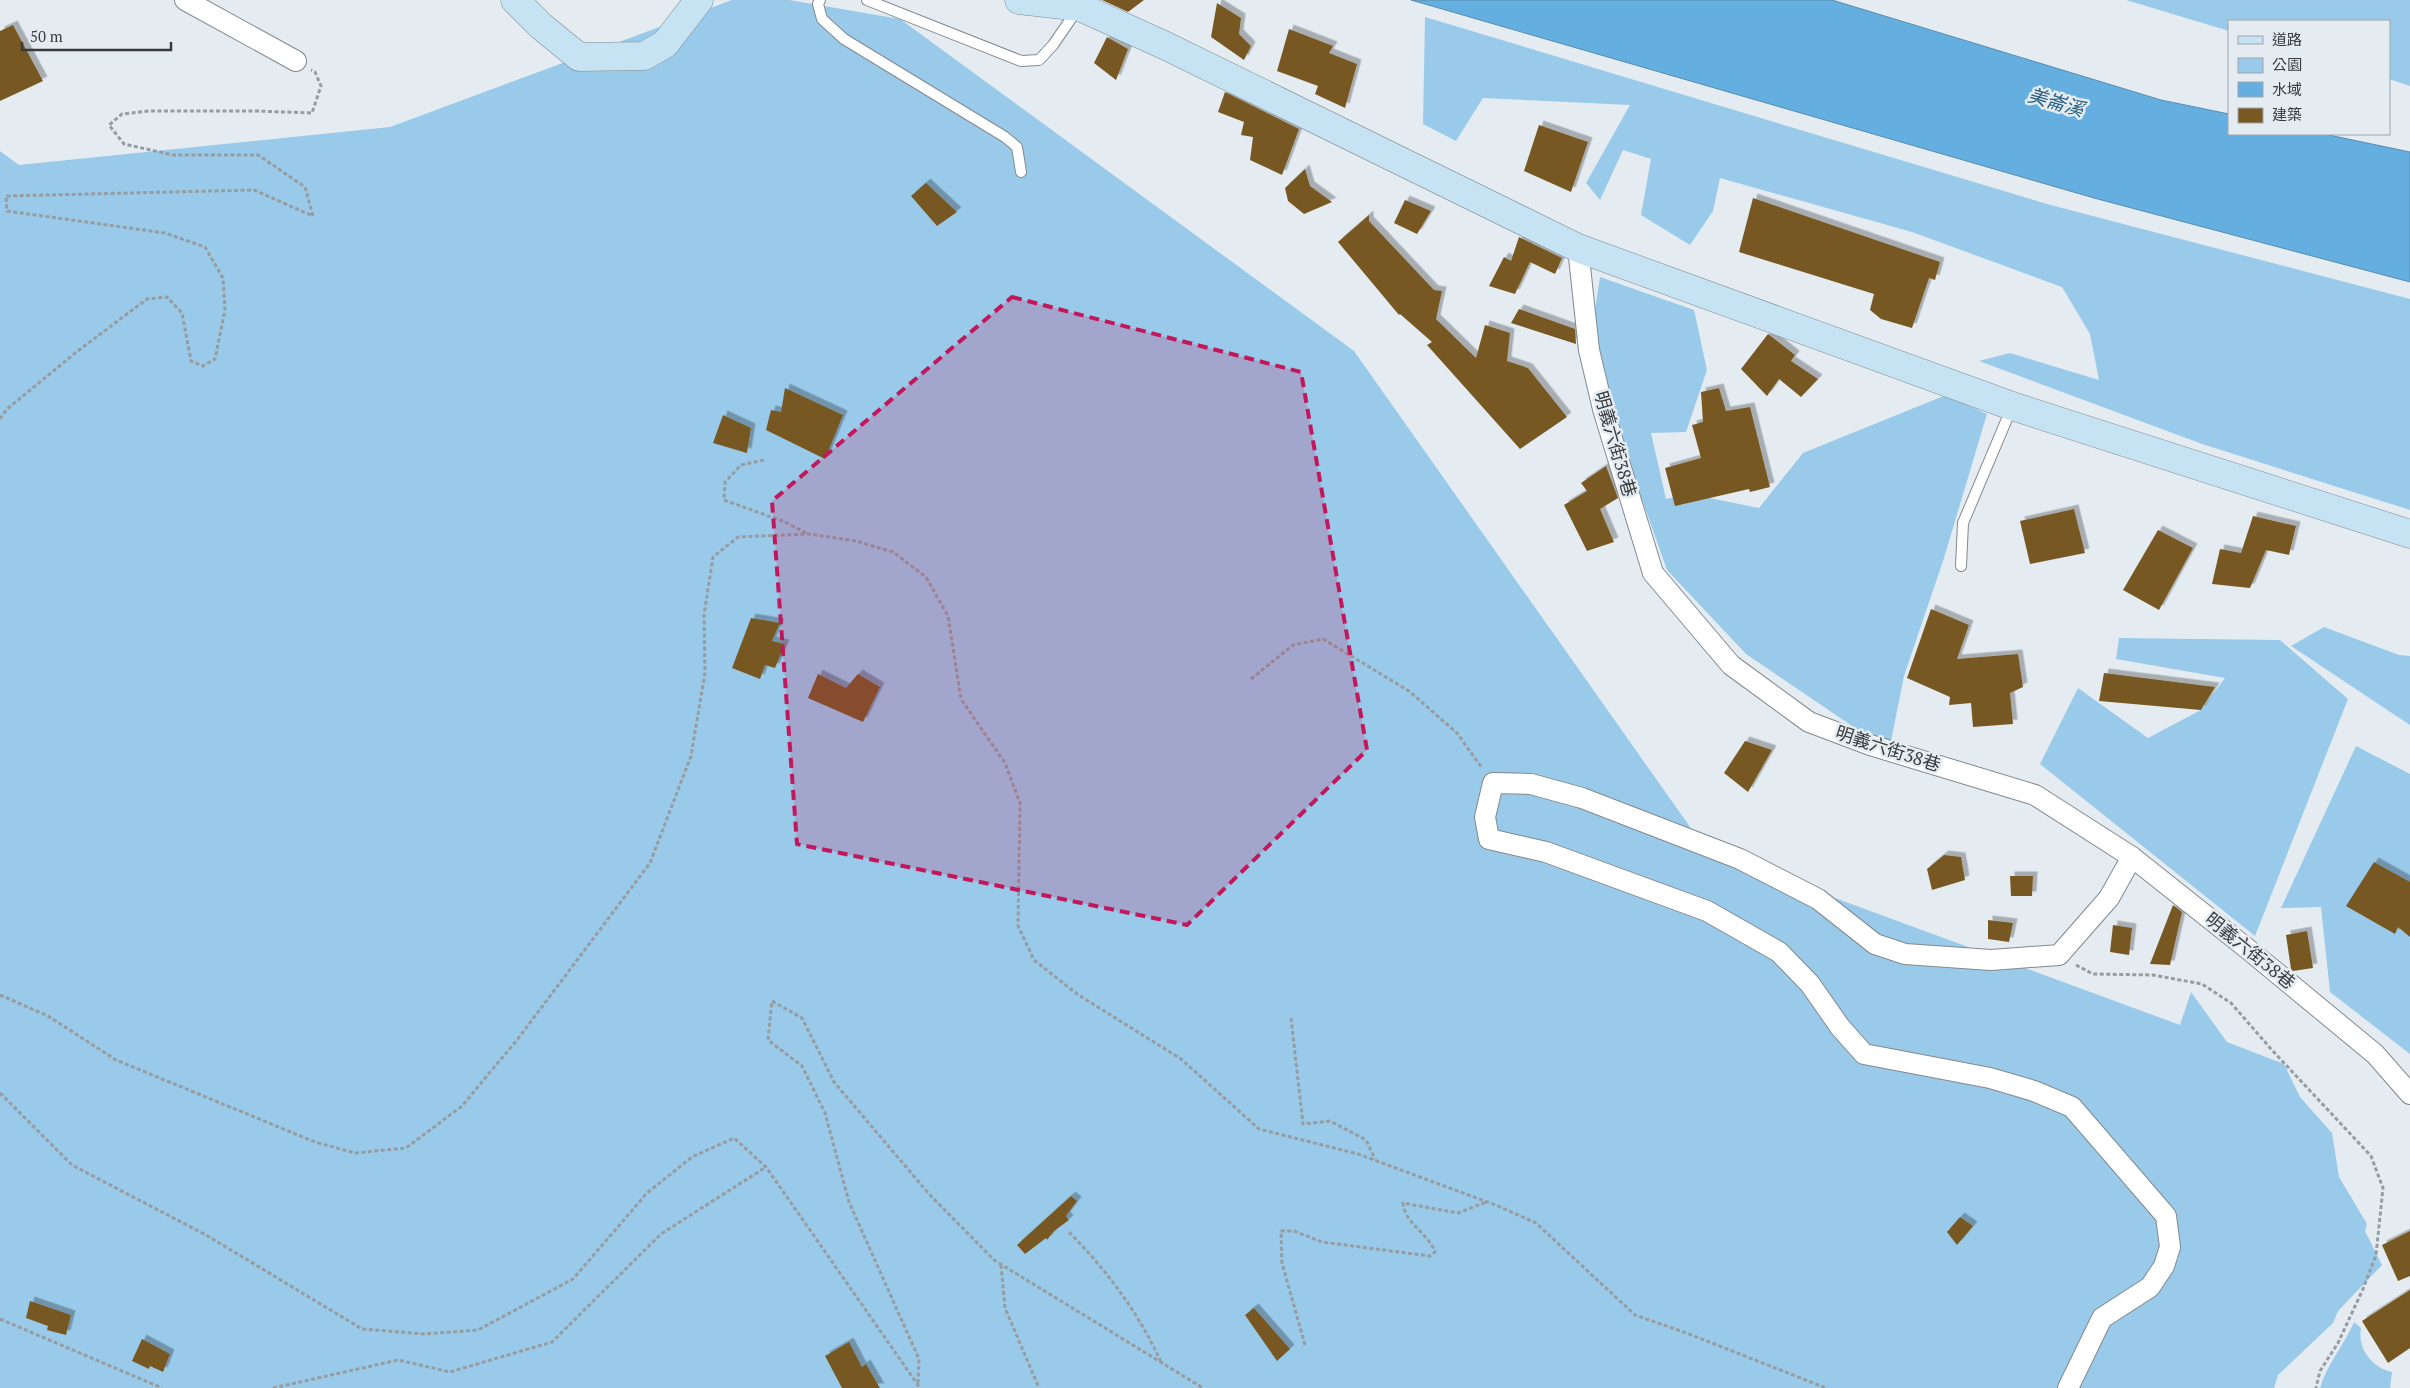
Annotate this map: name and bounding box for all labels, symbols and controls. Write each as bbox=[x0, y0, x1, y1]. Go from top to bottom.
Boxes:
scale bar bbox=[22, 20, 171, 52]
legend bbox=[2228, 20, 2390, 135]
text: 50 m bbox=[30, 26, 63, 46]
text: 道路 bbox=[2272, 29, 2302, 49]
text: 公園 bbox=[2272, 54, 2302, 74]
text: 水域 bbox=[2272, 79, 2302, 99]
water label: 美崙溪 bbox=[2025, 82, 2090, 122]
text: 建築 bbox=[2272, 104, 2302, 124]
street label: 明義六街38巷 bbox=[1589, 388, 1643, 500]
street label: 明義六街38巷 bbox=[1833, 720, 1944, 776]
street label: 明義六街38巷 bbox=[2201, 907, 2301, 994]

